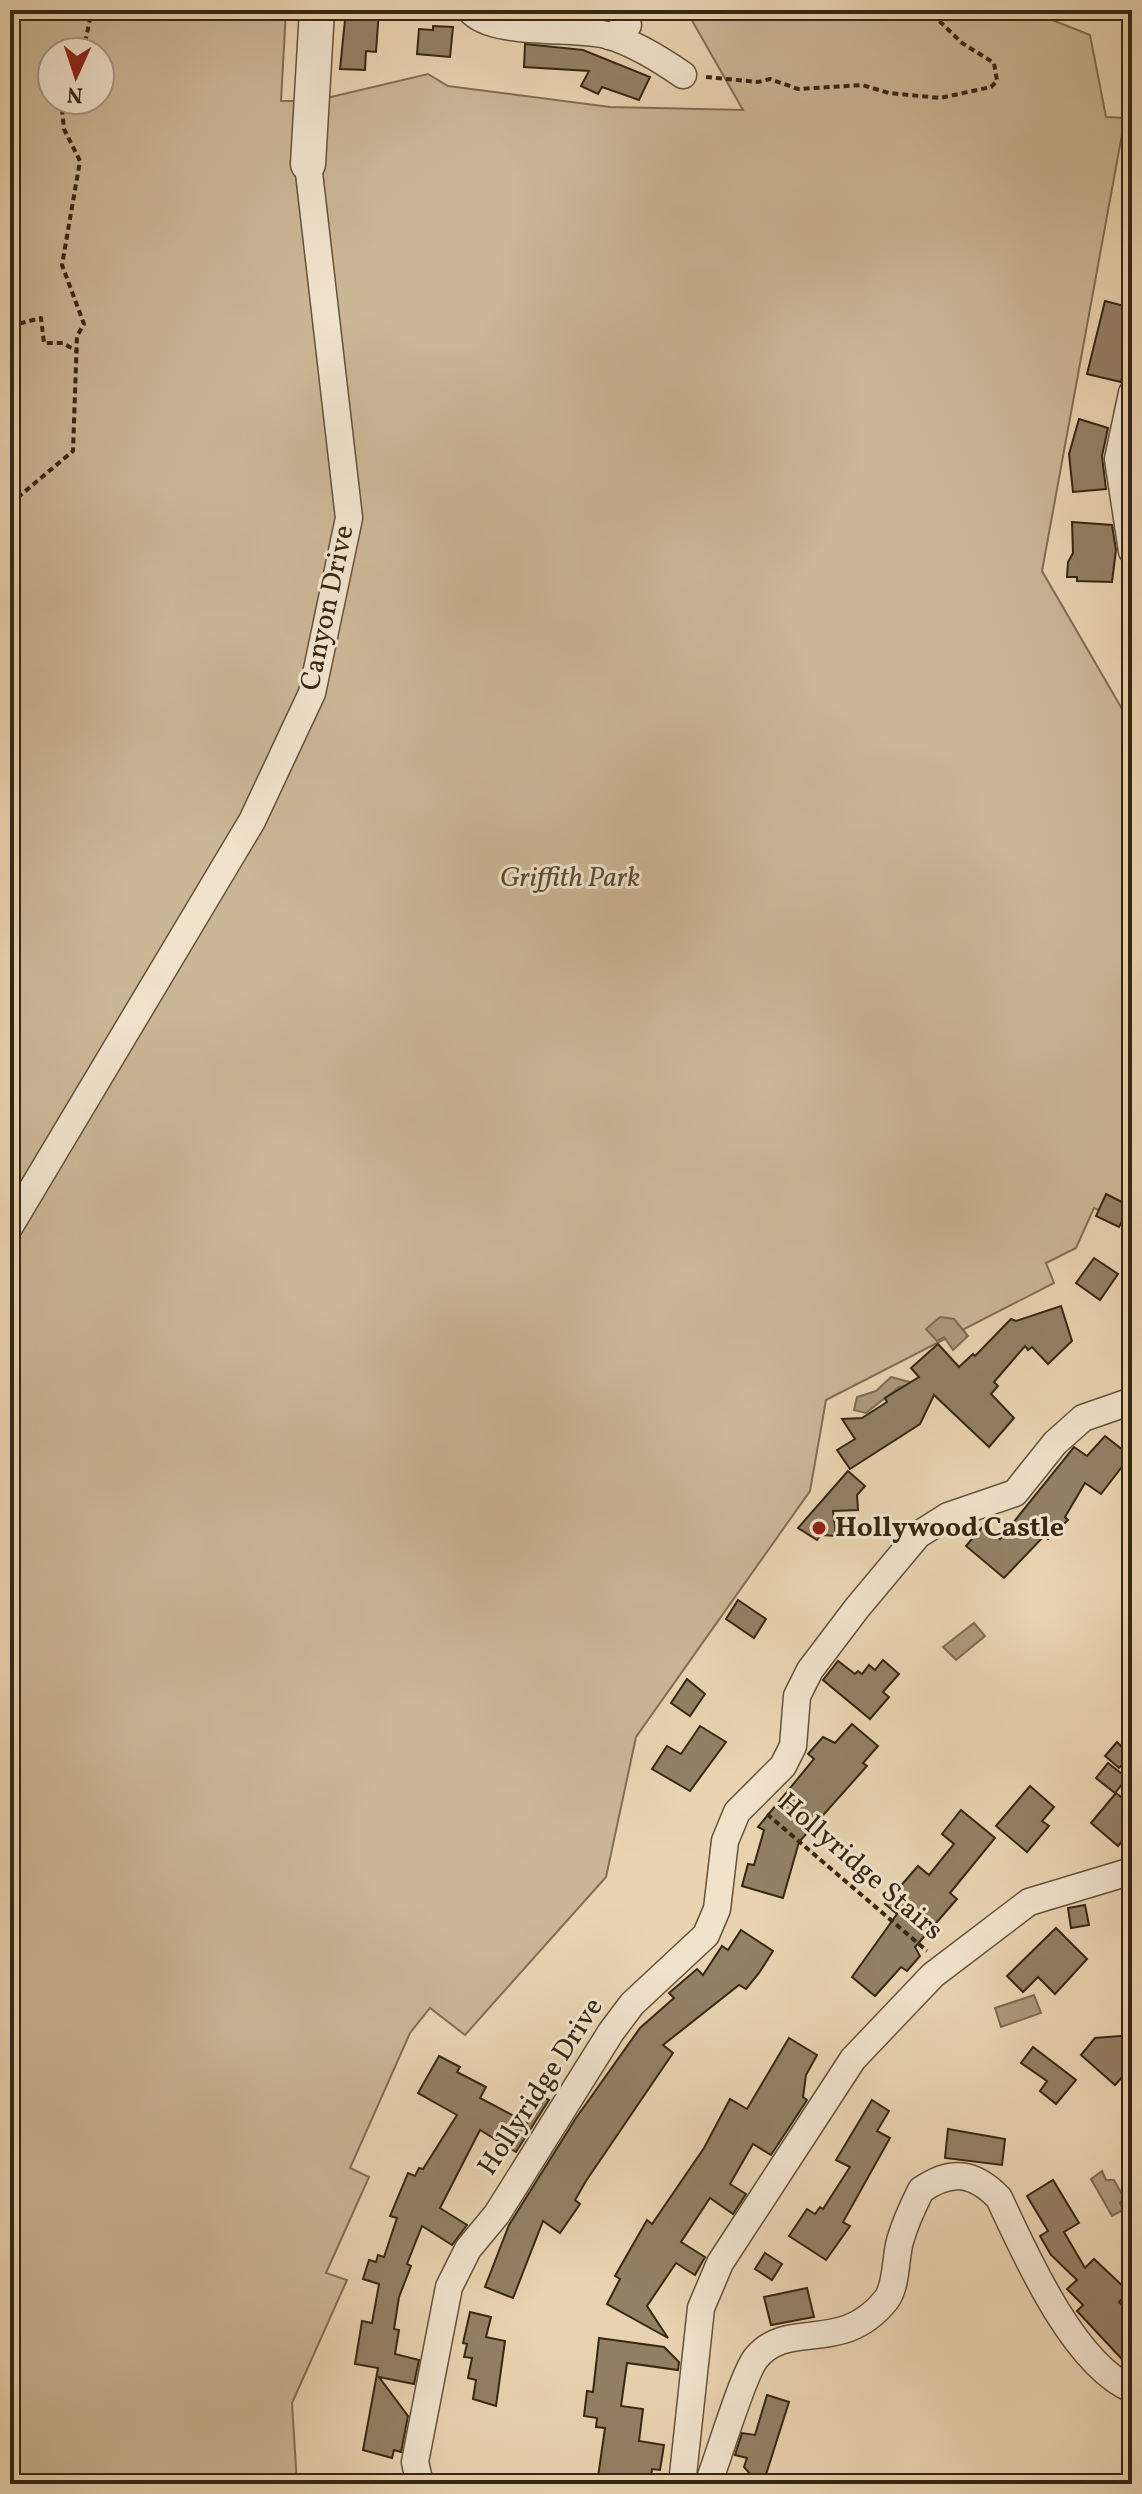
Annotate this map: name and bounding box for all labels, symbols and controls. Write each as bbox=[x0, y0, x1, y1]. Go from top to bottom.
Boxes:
north arrow bbox=[36, 36, 116, 116]
text: N bbox=[66, 78, 84, 109]
street label: Canyon Drive bbox=[291, 522, 365, 694]
park label: Griffith Park bbox=[500, 859, 640, 898]
place label: Hollywood Castle bbox=[835, 1509, 1064, 1548]
marker: Hollywood Castle bbox=[810, 1519, 828, 1537]
street label: Hollyridge Stairs bbox=[769, 1784, 951, 1950]
street label: Hollyridge Drive bbox=[469, 1990, 613, 2184]

